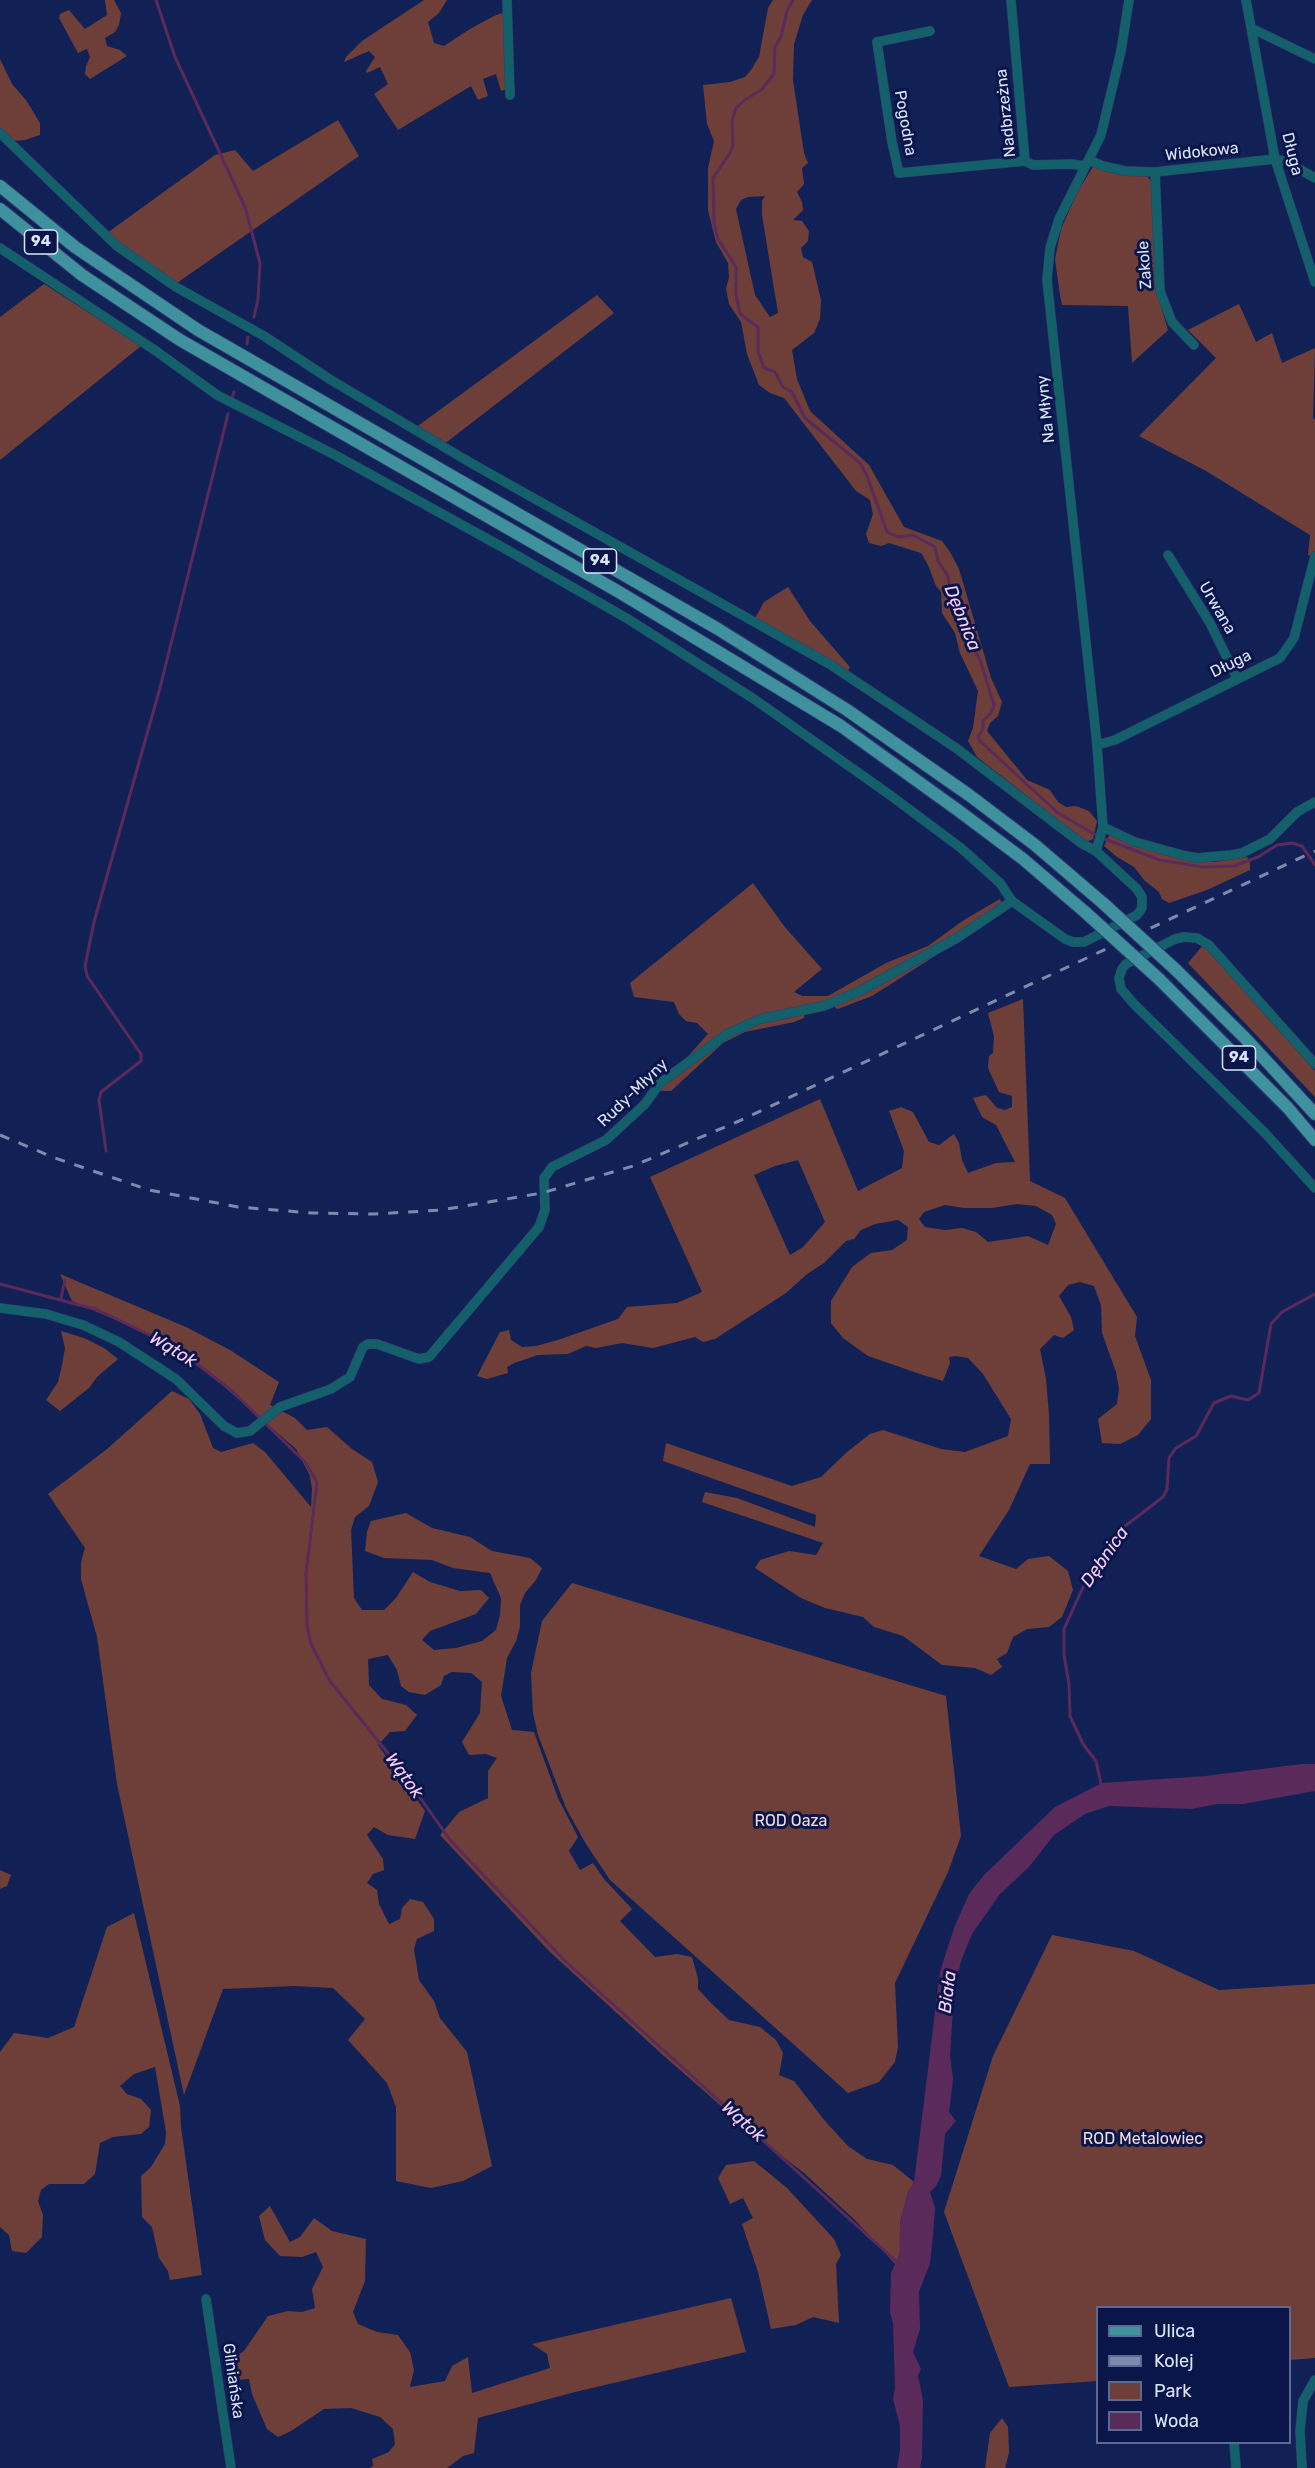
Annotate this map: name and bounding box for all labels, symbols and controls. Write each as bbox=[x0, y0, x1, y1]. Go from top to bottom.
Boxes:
street label: Nadbrzeżna bbox=[992, 68, 1020, 158]
street label: Pogodna bbox=[890, 89, 920, 157]
street label: Długa bbox=[1277, 131, 1307, 177]
street label: Widokowa bbox=[1164, 139, 1240, 165]
road number: 94 bbox=[24, 230, 57, 254]
street label: Zakole bbox=[1134, 240, 1156, 290]
street label: Na Młyny bbox=[1033, 374, 1059, 444]
road number: 94 bbox=[584, 549, 616, 573]
street label: Urwana bbox=[1194, 578, 1240, 638]
water label: Dębnica bbox=[939, 582, 985, 654]
street label: Długa bbox=[1207, 646, 1255, 682]
road number: 94 bbox=[1222, 1046, 1256, 1070]
street label: Rudy-Młyny bbox=[594, 1055, 672, 1131]
water label: Wątok bbox=[145, 1328, 201, 1372]
water label: Dębnica bbox=[1076, 1523, 1134, 1591]
water label: Wątok bbox=[380, 1749, 428, 1803]
park label: ROD Oaza bbox=[755, 1811, 827, 1831]
water label: Biała bbox=[935, 1970, 961, 2014]
water label: Wątok bbox=[717, 2097, 769, 2147]
park label: ROD Metalowiec bbox=[1083, 2129, 1203, 2149]
legend bbox=[1096, 2306, 1291, 2444]
text: Ulica bbox=[1154, 2320, 1195, 2342]
street label: Gliniańska bbox=[218, 2342, 248, 2420]
text: Kolej bbox=[1154, 2350, 1194, 2372]
text: Park bbox=[1154, 2380, 1191, 2402]
text: Woda bbox=[1154, 2410, 1199, 2432]

